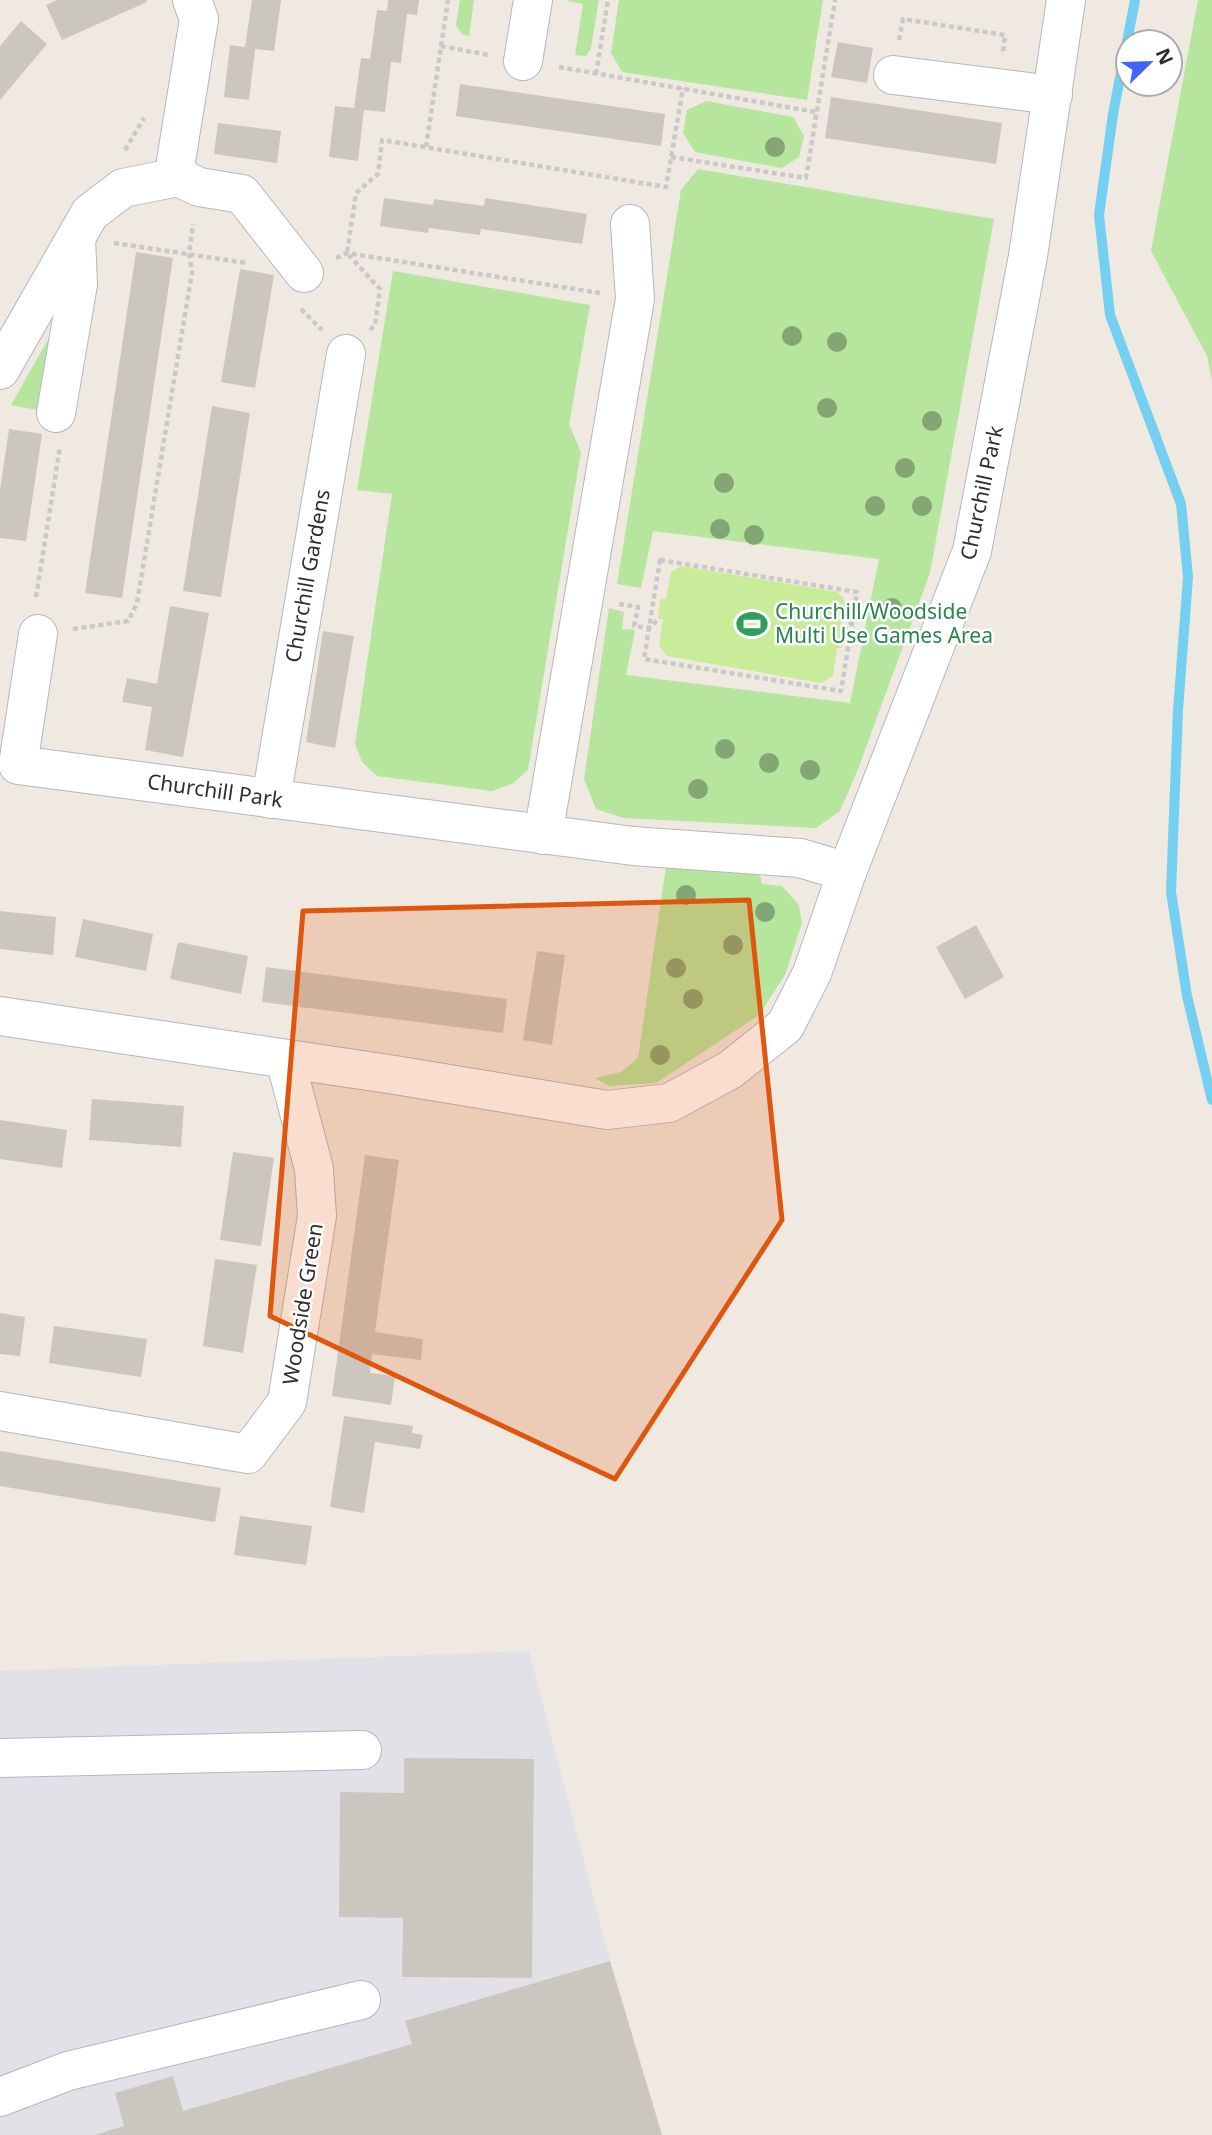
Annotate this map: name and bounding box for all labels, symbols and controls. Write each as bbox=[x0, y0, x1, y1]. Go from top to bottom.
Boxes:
north arrow bbox=[1114, 28, 1184, 98]
text: N bbox=[1150, 44, 1180, 69]
street label: Churchill Park bbox=[953, 422, 1009, 563]
street label: Churchill Gardens bbox=[278, 487, 336, 665]
place label: Churchill/Woodside Multi Use Games Area bbox=[775, 597, 993, 649]
sports icon: Churchill/Woodside Multi Use Games Area bbox=[735, 607, 769, 641]
street label: Churchill Park bbox=[146, 767, 286, 813]
street label: Woodside Green bbox=[275, 1221, 329, 1387]

